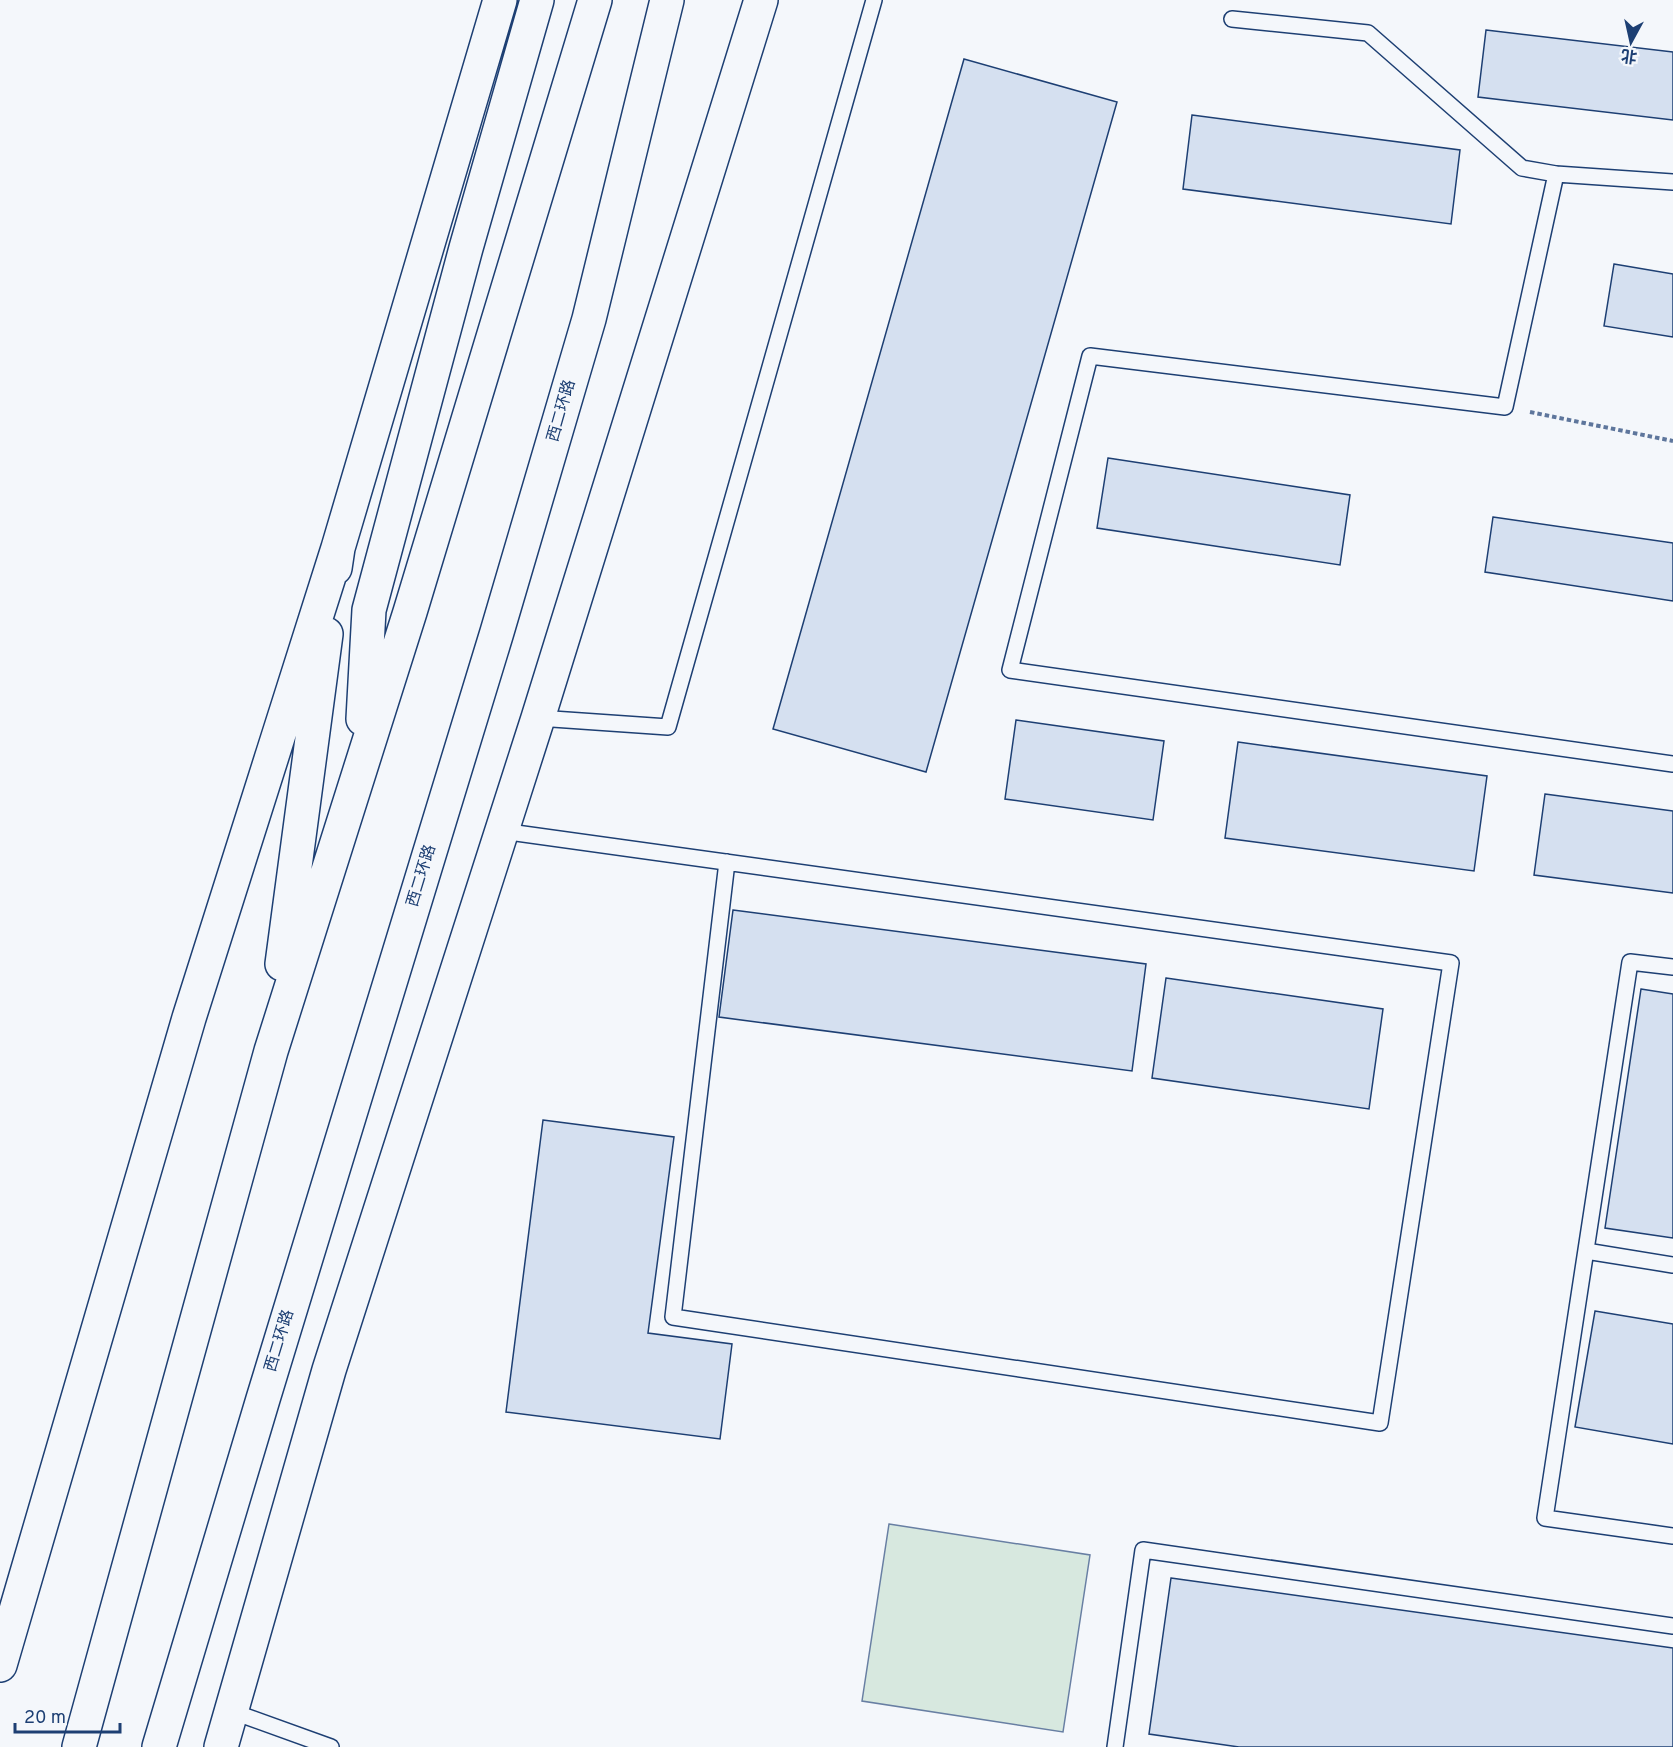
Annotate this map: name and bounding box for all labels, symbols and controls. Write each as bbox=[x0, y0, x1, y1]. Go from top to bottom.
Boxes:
north arrow bbox=[1601, 12, 1661, 72]
text: 北 bbox=[1620, 44, 1639, 66]
street label: 西二环路 bbox=[544, 377, 580, 445]
street label: 西二环路 bbox=[403, 842, 441, 910]
street label: 西二环路 bbox=[261, 1307, 299, 1375]
scale bar bbox=[15, 1696, 120, 1734]
text: 20 m bbox=[24, 1707, 66, 1730]

